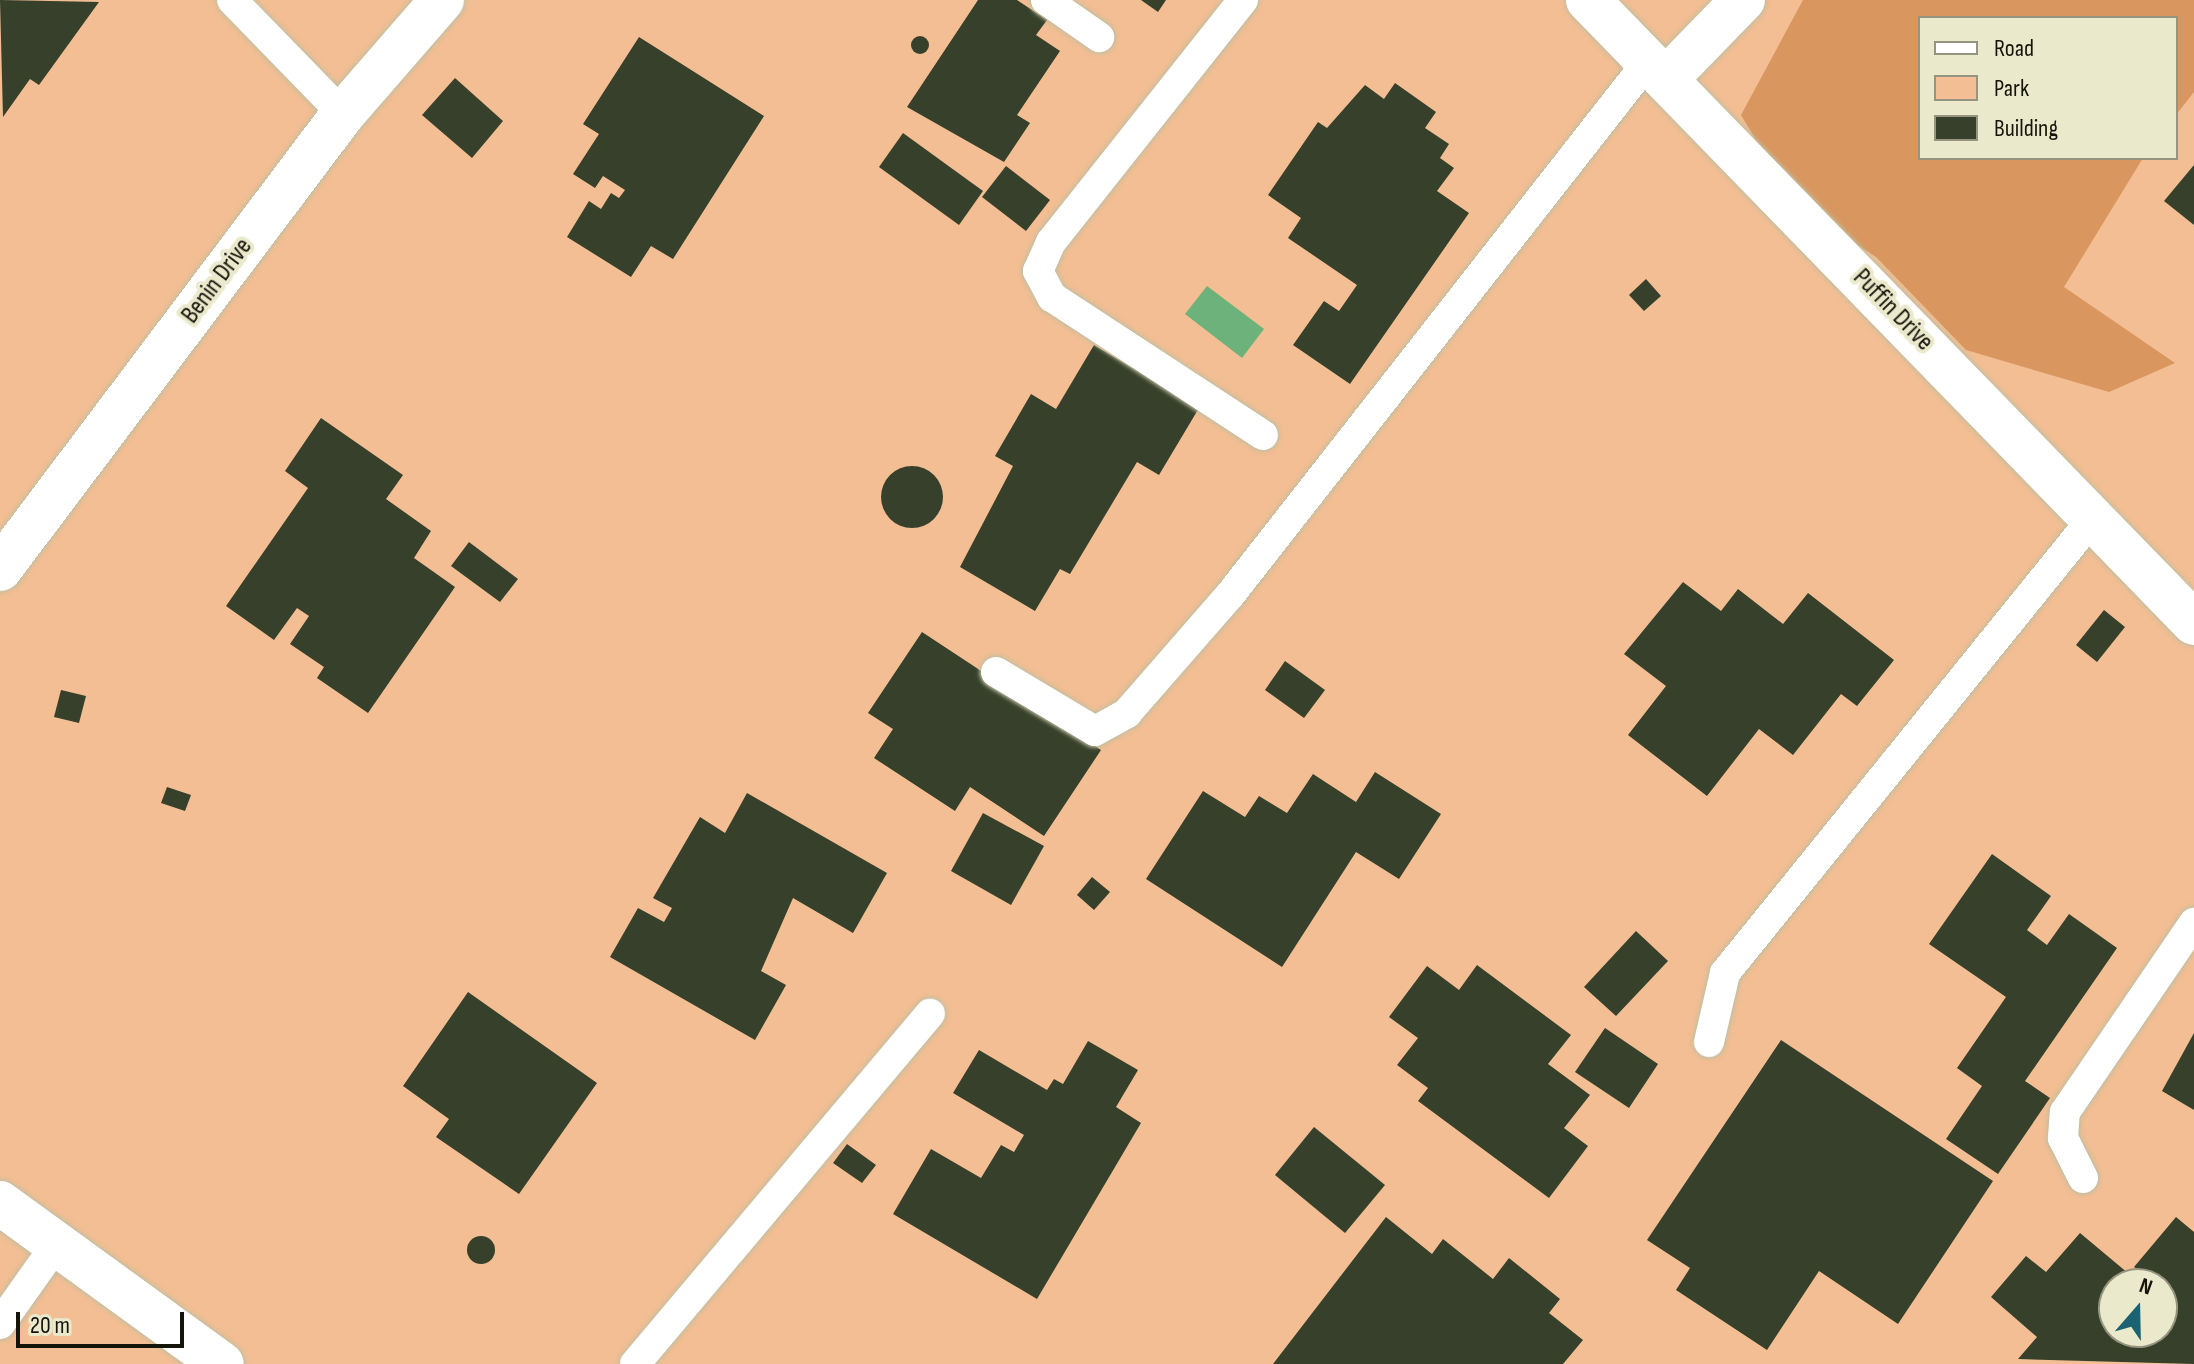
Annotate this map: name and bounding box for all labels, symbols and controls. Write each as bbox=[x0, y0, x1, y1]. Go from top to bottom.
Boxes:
legend bbox=[1918, 16, 2178, 160]
text: Road bbox=[1994, 34, 2034, 63]
text: Park bbox=[1994, 74, 2029, 103]
text: Building bbox=[1994, 114, 2058, 143]
street label: Benin Drive bbox=[175, 232, 259, 330]
street label: Puffin Drive bbox=[1846, 262, 1940, 358]
north arrow bbox=[2098, 1268, 2178, 1348]
text: N bbox=[2136, 1272, 2156, 1302]
scale bar bbox=[20, 1296, 188, 1346]
text: 20 m bbox=[30, 1311, 70, 1340]

